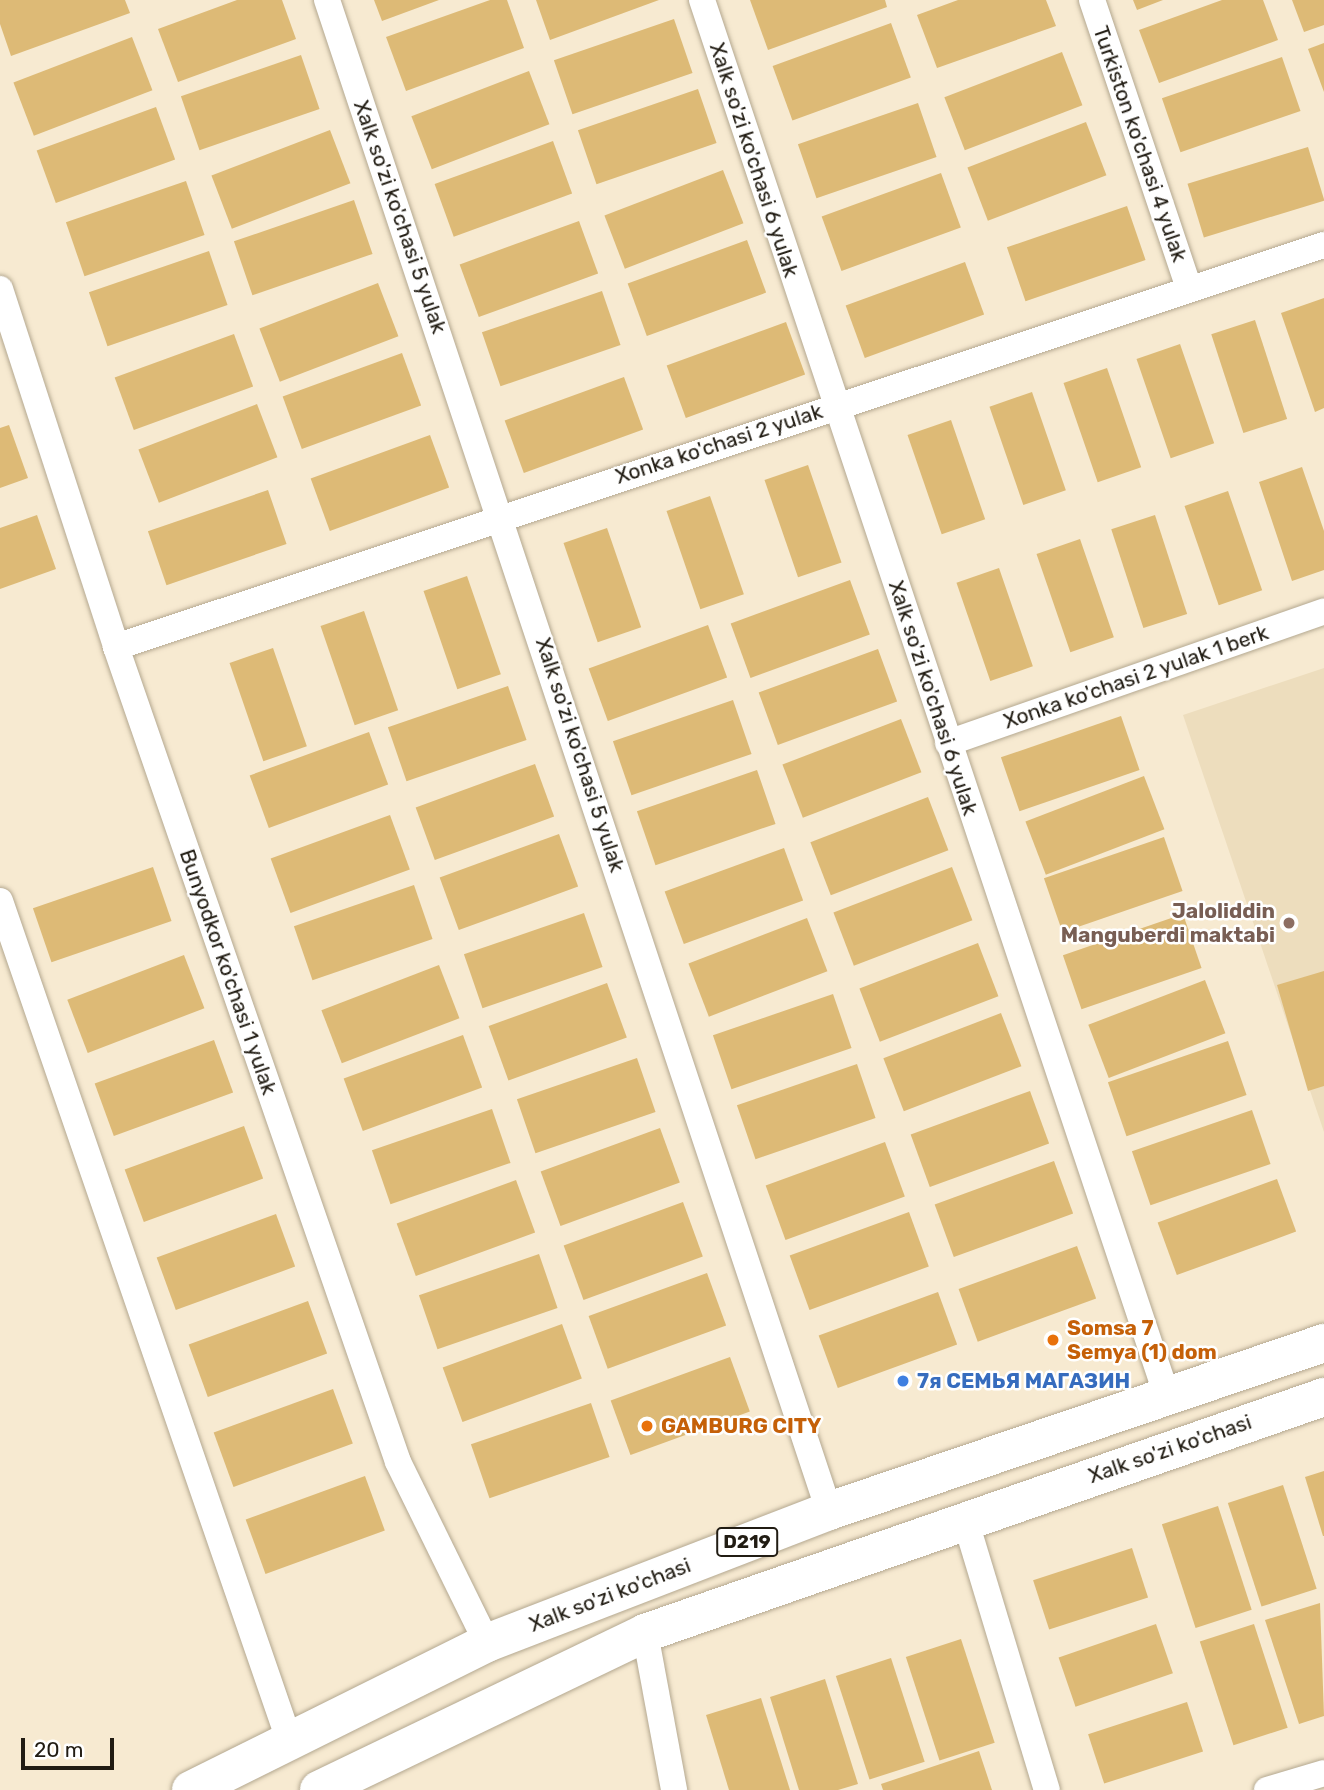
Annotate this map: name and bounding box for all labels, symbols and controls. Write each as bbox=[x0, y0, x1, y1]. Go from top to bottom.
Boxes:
street label: Turkiston ko'chasi 4 yulak bbox=[1088, 22, 1192, 266]
street label: Xalk so'zi ko'chasi 6 yulak bbox=[704, 39, 804, 281]
street label: Xalk so'zi ko'chasi 5 yulak bbox=[348, 97, 452, 337]
street label: Xonka ko'chasi 2 yulak bbox=[612, 399, 826, 489]
street label: Xalk so'zi ko'chasi 6 yulak bbox=[883, 577, 983, 819]
street label: Xonka ko'chasi 2 yulak 1 berk bbox=[1000, 620, 1272, 734]
street label: Xalk so'zi ko'chasi 5 yulak bbox=[530, 634, 630, 876]
street label: Bunyodkor ko'chasi 1 yulak bbox=[174, 846, 282, 1098]
place label: Jaloliddin Manguberdi maktabi bbox=[1061, 898, 1275, 948]
marker: Jaloliddin Manguberdi maktabi bbox=[1281, 915, 1297, 931]
place label: Somsa 7 Semya (1) dom bbox=[1067, 1315, 1217, 1365]
marker: Somsa 7 Semya (1) dom bbox=[1045, 1332, 1061, 1348]
place label: 7я СЕМЬЯ МАГАЗИН bbox=[917, 1368, 1130, 1394]
marker: 7я СЕМЬЯ МАГАЗИН bbox=[895, 1373, 911, 1389]
street label: Xalk so'zi ko'chasi bbox=[1085, 1409, 1255, 1489]
place label: GAMBURG CITY bbox=[661, 1413, 821, 1439]
marker: GAMBURG CITY bbox=[639, 1418, 655, 1434]
road number: D219 bbox=[716, 1526, 778, 1558]
street label: Xalk so'zi ko'chasi bbox=[526, 1553, 694, 1637]
scale bar bbox=[24, 1724, 117, 1768]
text: 20 m bbox=[34, 1737, 83, 1762]

